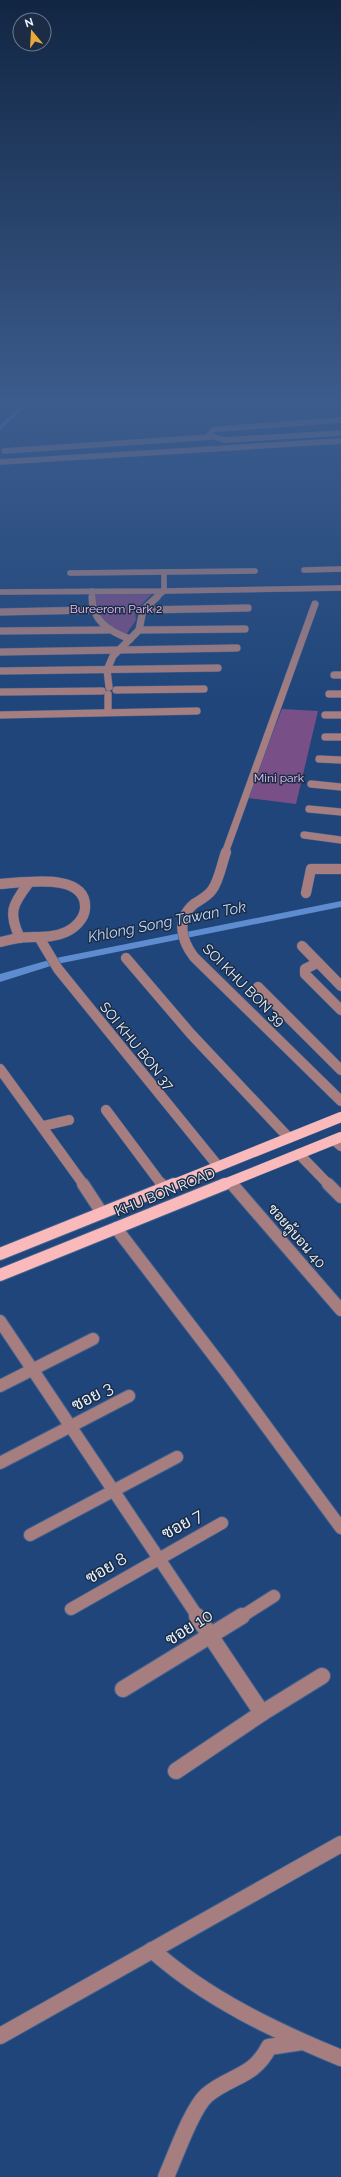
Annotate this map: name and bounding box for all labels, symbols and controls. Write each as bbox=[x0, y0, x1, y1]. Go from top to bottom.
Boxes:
north arrow bbox=[12, 12, 52, 52]
text: N bbox=[23, 15, 35, 30]
park label: Bureerom Park 2 bbox=[70, 602, 162, 616]
park label: Mini park bbox=[254, 771, 305, 785]
water label: Khlong Song Tawan Tok bbox=[86, 898, 248, 946]
street label: SOI KHU BON 39 bbox=[200, 941, 288, 1029]
street label: SOI KHU BON 37 bbox=[97, 999, 178, 1094]
street label: KHU BON ROAD bbox=[113, 1165, 217, 1219]
street label: ซอยคู้บอน 40 bbox=[263, 1200, 330, 1272]
street label: ซอย 3 bbox=[68, 1377, 116, 1415]
street label: ซอย 7 bbox=[158, 1505, 206, 1543]
street label: ซอย 8 bbox=[82, 1548, 130, 1588]
street label: ซอย 10 bbox=[162, 1605, 216, 1649]

